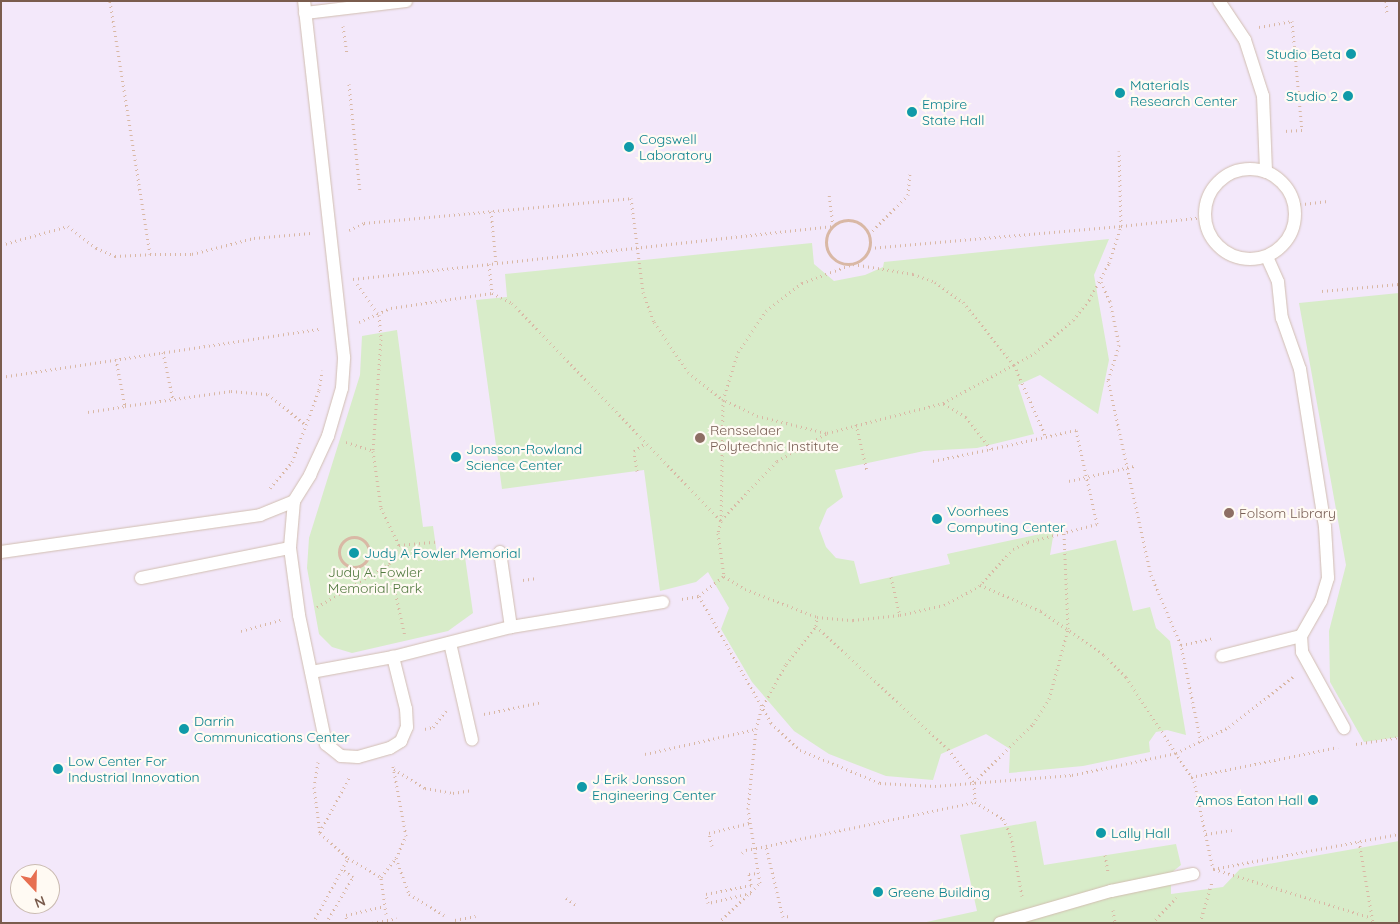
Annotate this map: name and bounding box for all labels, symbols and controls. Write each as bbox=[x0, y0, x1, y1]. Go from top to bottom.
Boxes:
place label: Studio Beta bbox=[1266, 46, 1341, 62]
marker: Studio Beta bbox=[1345, 48, 1357, 60]
place label: Materials Research Center bbox=[1130, 77, 1237, 110]
marker: Materials Research Center bbox=[1114, 87, 1126, 99]
place label: Studio 2 bbox=[1286, 88, 1338, 104]
marker: Studio 2 bbox=[1342, 90, 1354, 102]
place label: Empire State Hall bbox=[922, 96, 985, 128]
marker: Empire State Hall bbox=[906, 106, 918, 118]
place label: Cogswell Laboratory bbox=[639, 131, 712, 164]
marker: Cogswell Laboratory bbox=[623, 141, 635, 153]
place label: Rensselaer Polytechnic Institute bbox=[710, 422, 839, 454]
marker: Rensselaer Polytechnic Institute bbox=[694, 432, 706, 444]
place label: Jonsson-Rowland Science Center bbox=[466, 441, 582, 474]
marker: Jonsson-Rowland Science Center bbox=[450, 451, 462, 463]
place label: Voorhees Computing Center bbox=[947, 503, 1065, 536]
place label: Folsom Library bbox=[1239, 505, 1336, 521]
marker: Folsom Library bbox=[1223, 507, 1235, 519]
marker: Voorhees Computing Center bbox=[931, 513, 943, 525]
place label: Judy A Fowler Memorial bbox=[364, 545, 521, 561]
marker: Judy A Fowler Memorial bbox=[348, 547, 360, 559]
park label: Judy A. Fowler Memorial Park bbox=[328, 564, 422, 596]
place label: Darrin Communications Center bbox=[194, 713, 350, 746]
marker: Darrin Communications Center bbox=[178, 723, 190, 735]
place label: Low Center For Industrial Innovation bbox=[68, 753, 200, 786]
marker: Low Center For Industrial Innovation bbox=[52, 763, 64, 775]
place label: J Erik Jonsson Engineering Center bbox=[592, 771, 716, 804]
marker: J Erik Jonsson Engineering Center bbox=[576, 781, 588, 793]
place label: Amos Eaton Hall bbox=[1196, 792, 1303, 808]
marker: Amos Eaton Hall bbox=[1307, 794, 1319, 806]
place label: Lally Hall bbox=[1111, 825, 1170, 841]
marker: Lally Hall bbox=[1095, 827, 1107, 839]
north arrow bbox=[10, 864, 60, 914]
place label: Greene Building bbox=[888, 884, 990, 900]
marker: Greene Building bbox=[872, 886, 884, 898]
text: N bbox=[32, 892, 48, 912]

